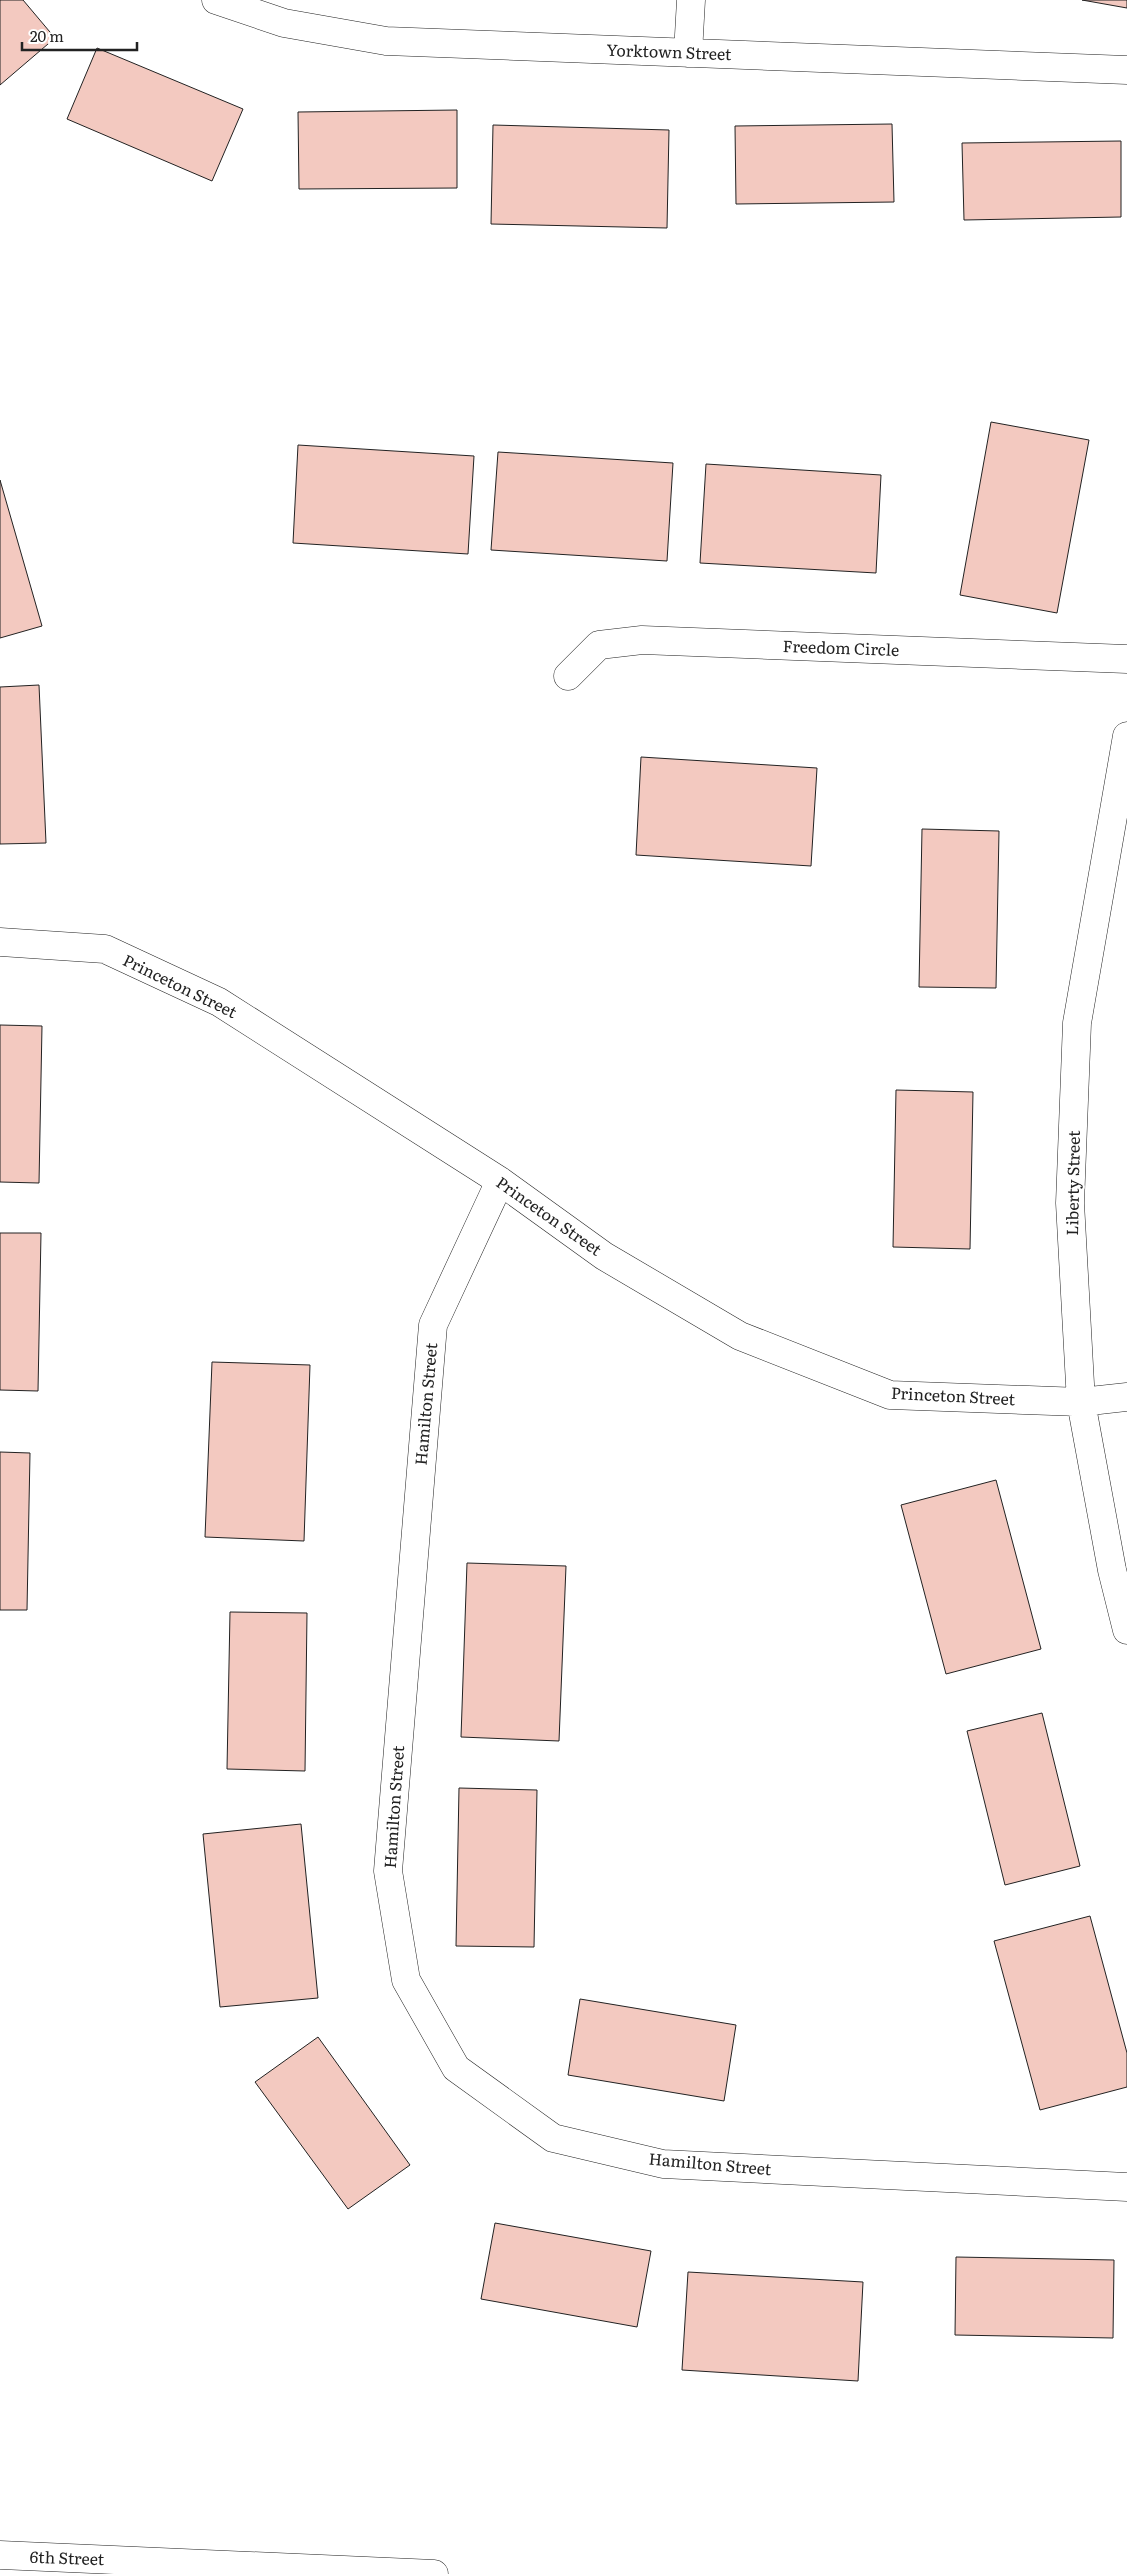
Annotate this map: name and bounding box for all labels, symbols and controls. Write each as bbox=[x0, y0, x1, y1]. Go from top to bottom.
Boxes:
scale bar bbox=[22, 20, 138, 52]
text: 20 m bbox=[30, 24, 64, 47]
street label: Yorktown Street bbox=[606, 37, 732, 65]
street label: Freedom Circle bbox=[782, 633, 900, 661]
street label: Princeton Street bbox=[119, 947, 242, 1023]
street label: Liberty Street bbox=[1059, 1130, 1085, 1236]
street label: Princeton Street bbox=[492, 1170, 608, 1261]
street label: Hamilton Street bbox=[408, 1341, 442, 1466]
street label: Princeton Street bbox=[890, 1380, 1016, 1410]
street label: Hamilton Street bbox=[377, 1744, 409, 1869]
street label: Hamilton Street bbox=[648, 2146, 773, 2180]
street label: 6th Street bbox=[29, 2544, 105, 2570]

